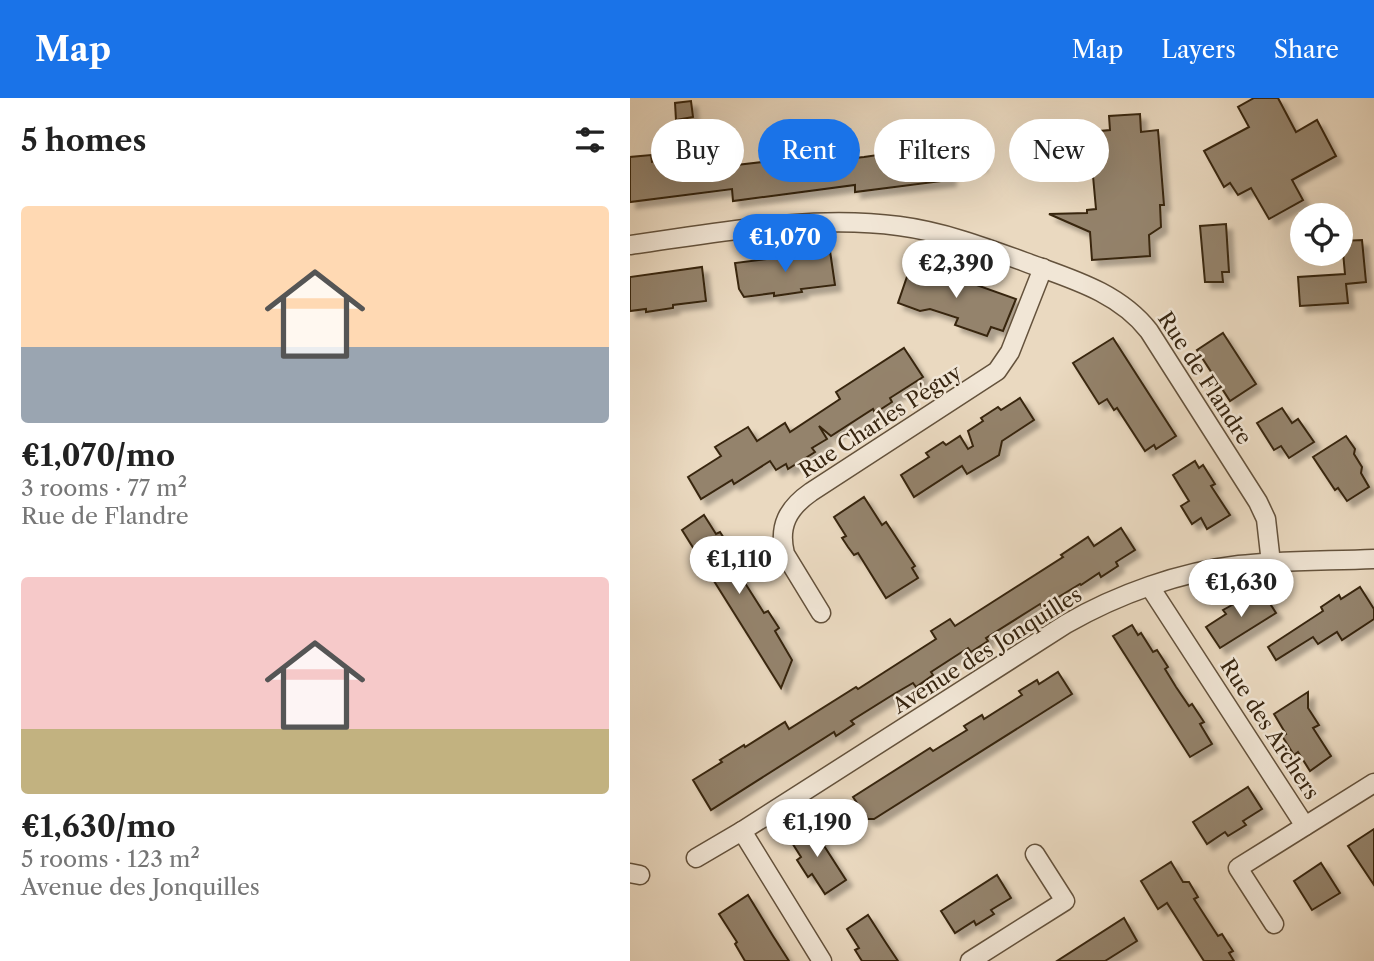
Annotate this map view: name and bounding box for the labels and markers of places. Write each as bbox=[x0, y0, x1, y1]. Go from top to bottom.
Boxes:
pin: €1,070 bbox=[728, 214, 842, 274]
pin: €2,390 bbox=[899, 240, 1013, 300]
pin: €1,110 bbox=[682, 536, 796, 596]
pin: €1,630 bbox=[1184, 560, 1298, 619]
pin: €1,190 bbox=[760, 800, 874, 859]

